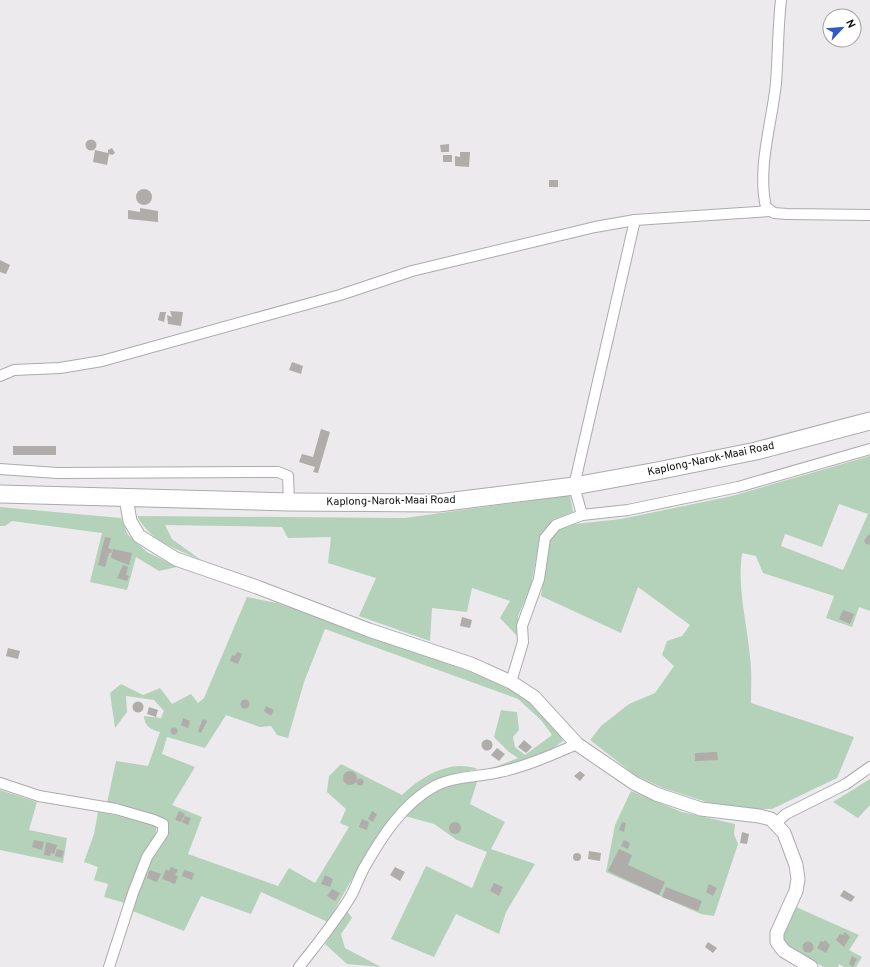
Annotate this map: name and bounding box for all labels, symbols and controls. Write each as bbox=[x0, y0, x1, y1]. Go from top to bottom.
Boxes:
north arrow bbox=[822, 8, 862, 48]
text: N bbox=[842, 17, 858, 31]
street label: Kaplong-Narok-Maai Road bbox=[646, 439, 776, 479]
street label: Kaplong-Narok-Maai Road bbox=[326, 493, 456, 509]

